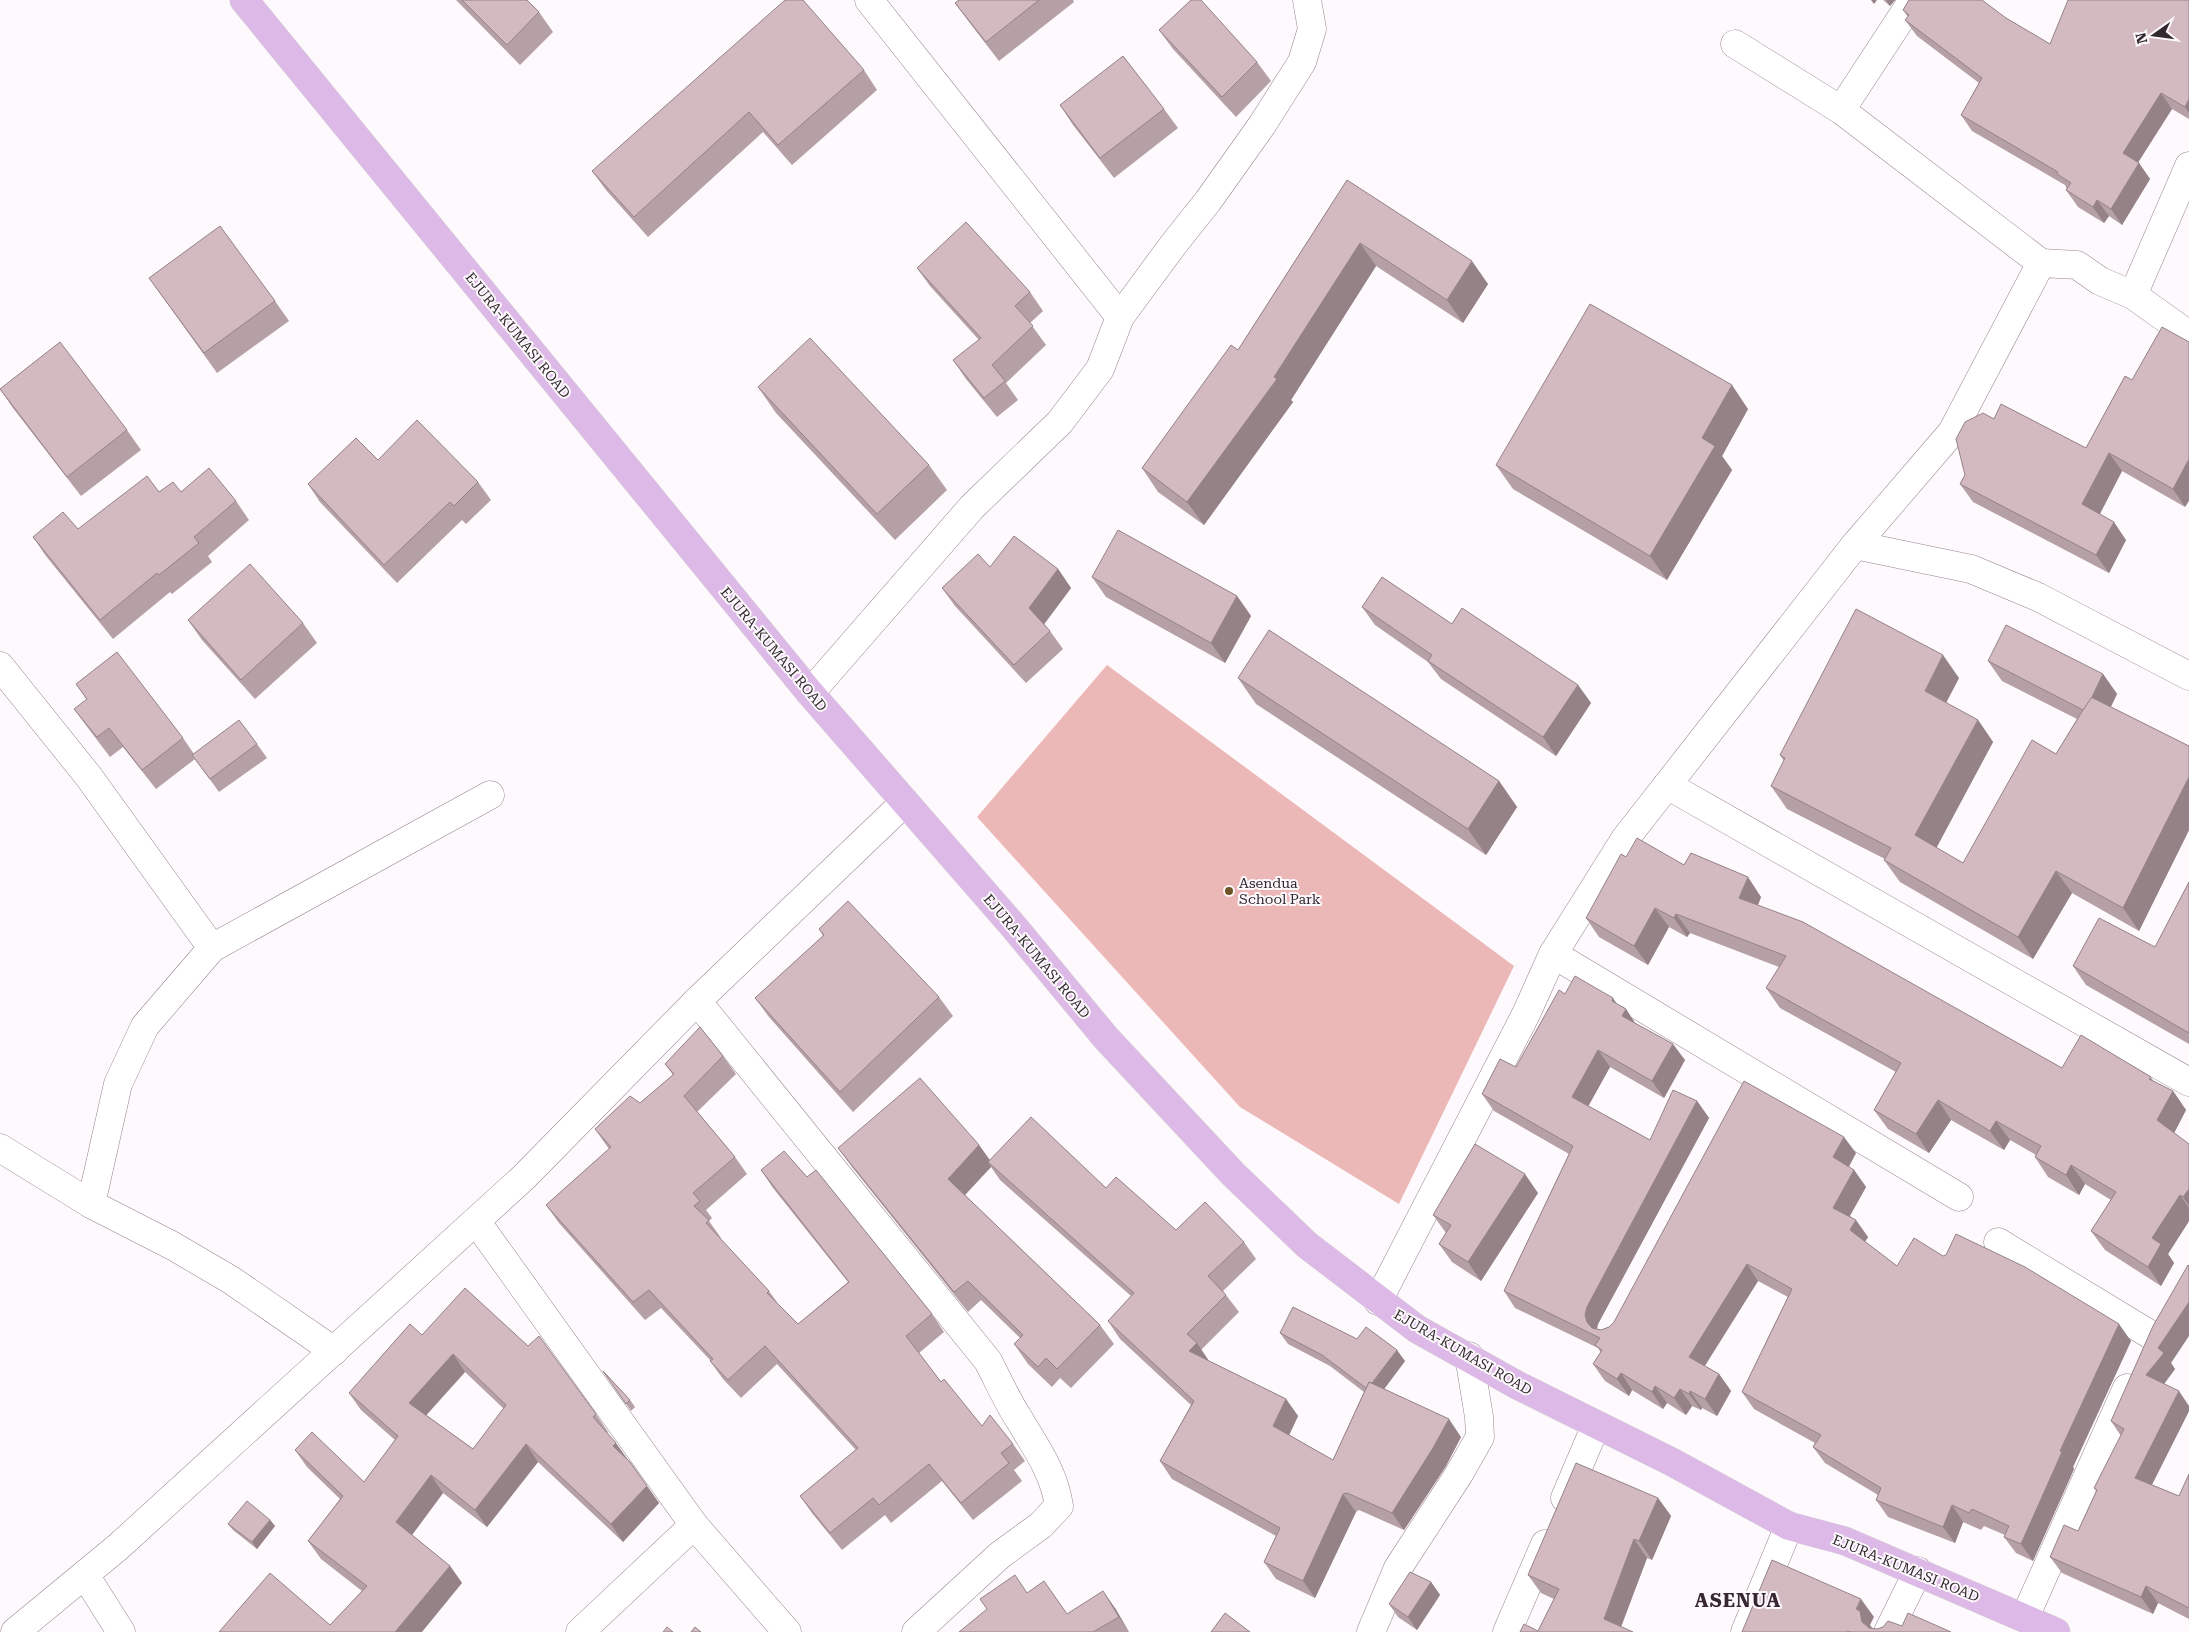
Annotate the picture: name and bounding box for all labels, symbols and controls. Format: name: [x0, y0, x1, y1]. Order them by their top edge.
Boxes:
north arrow: [2129, 10, 2179, 60]
text: N: [2132, 31, 2150, 45]
street label: EJURA-KUMASI ROAD: [462, 269, 574, 401]
street label: EJURA-KUMASI ROAD: [717, 584, 831, 714]
place label: Asendua School Park: [1239, 875, 1321, 907]
marker: Asendua School Park: [1223, 885, 1235, 897]
street label: EJURA-KUMASI ROAD: [980, 891, 1094, 1021]
street label: EJURA-KUMASI ROAD: [1391, 1306, 1535, 1398]
street label: EJURA-KUMASI ROAD: [1830, 1531, 1982, 1605]
district label: ASENUA: [1695, 1589, 1781, 1612]

